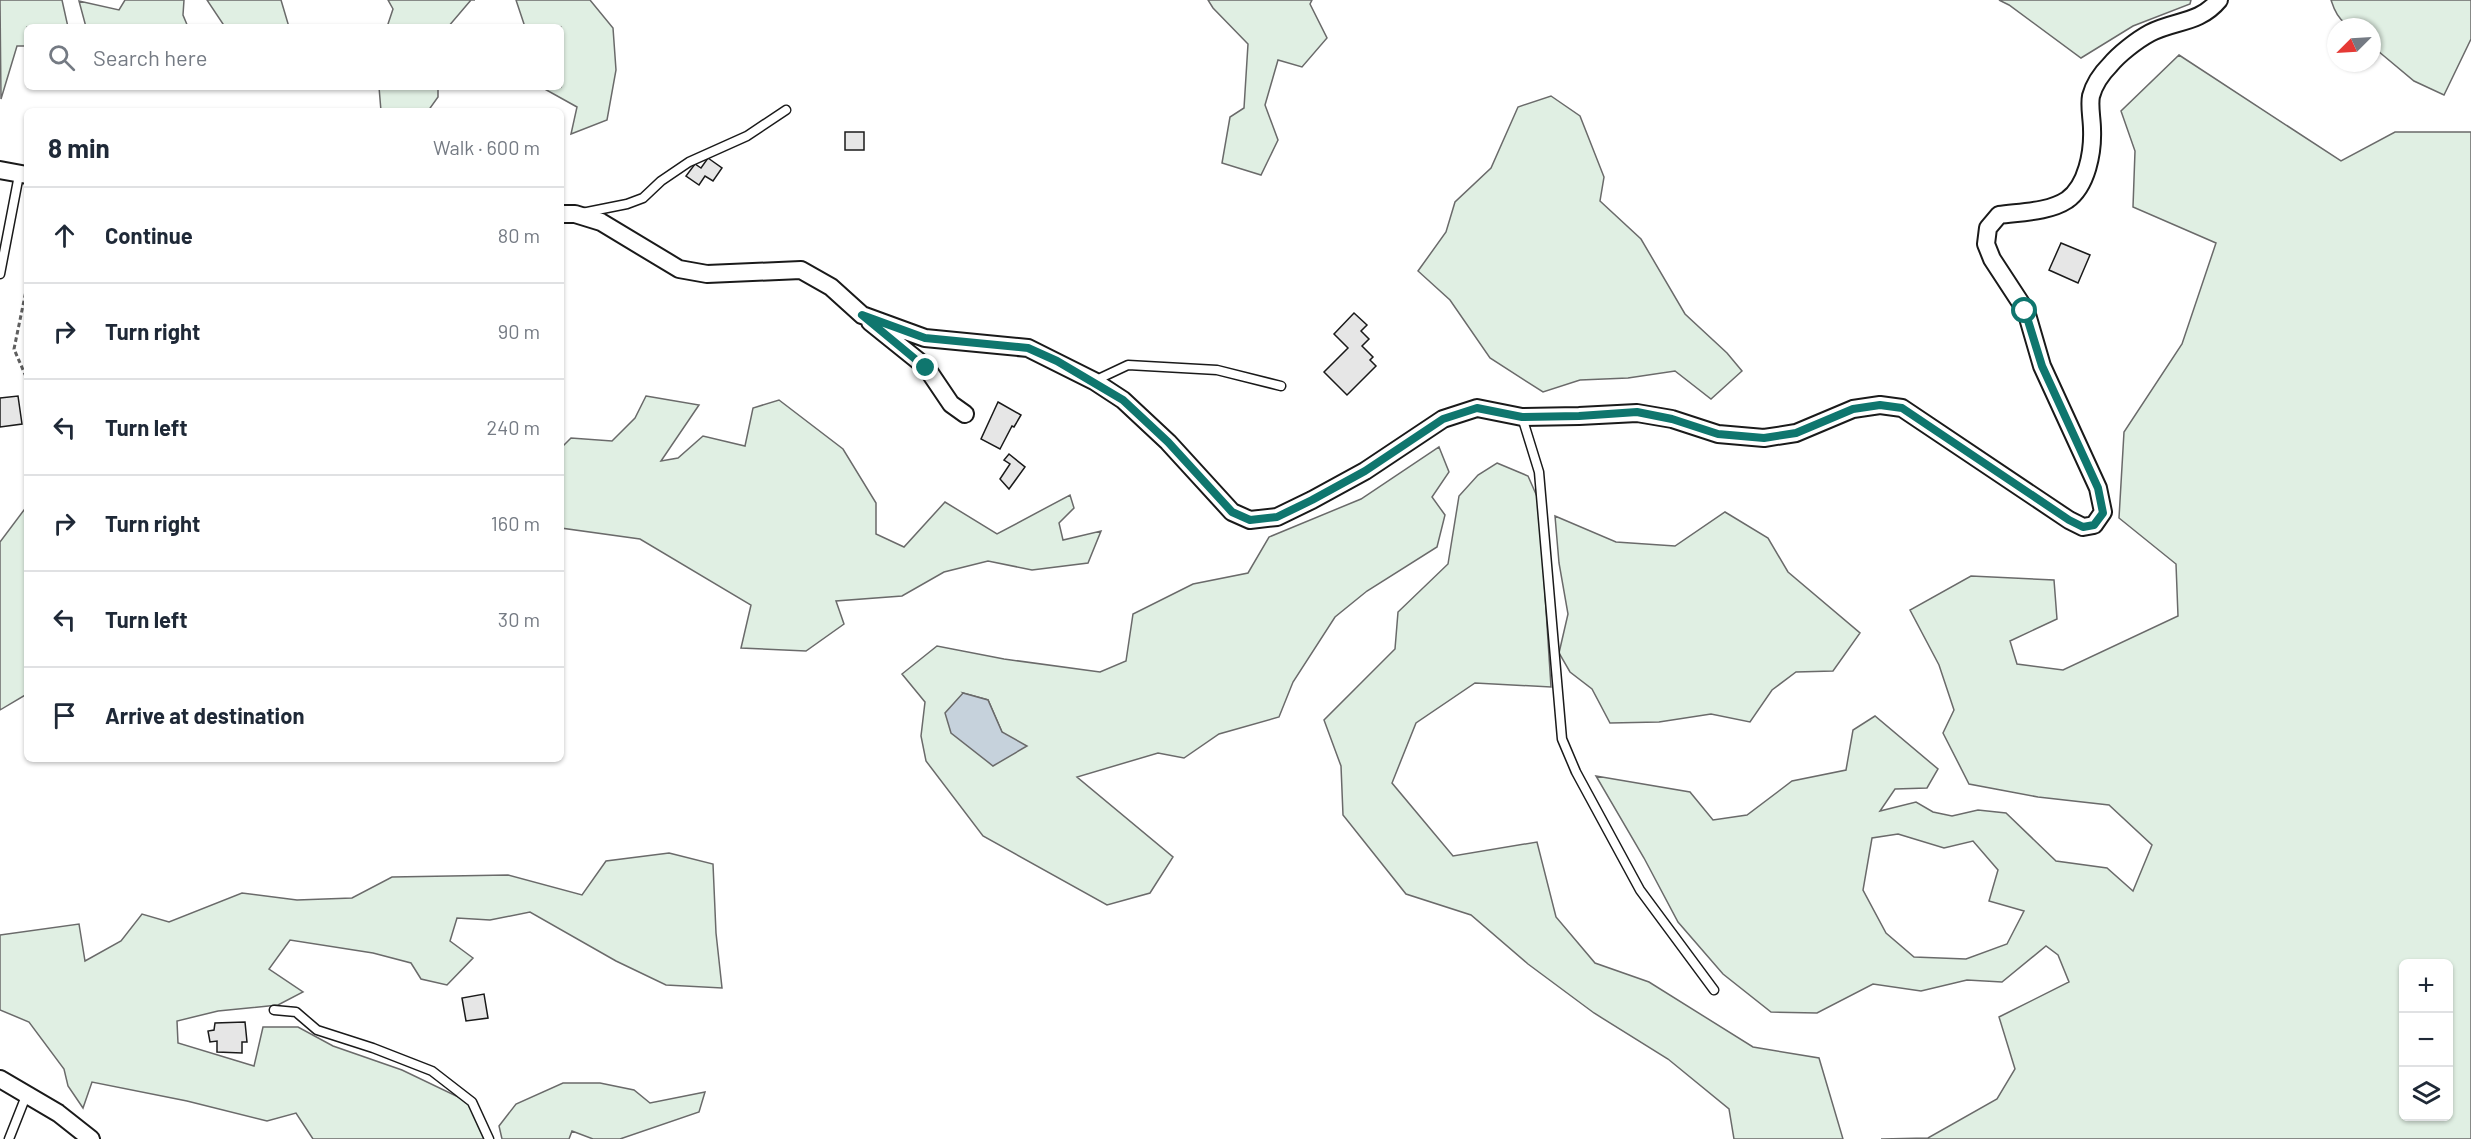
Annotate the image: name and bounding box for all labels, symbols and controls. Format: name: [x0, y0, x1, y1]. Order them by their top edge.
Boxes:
north arrow: [2327, 18, 2381, 72]
search box: [24, 24, 564, 90]
icon: search: [45, 41, 78, 74]
text: Search here: [93, 44, 207, 70]
text: 8 min: [48, 132, 110, 163]
text: Walk · 600 m: [433, 135, 540, 159]
icon: ahead: [48, 219, 81, 252]
text: Continue: [105, 222, 193, 248]
text: 80 m: [498, 223, 540, 247]
route start: [2011, 297, 2037, 323]
icon: right: [48, 315, 81, 348]
text: Turn right: [105, 318, 200, 344]
text: 90 m: [498, 319, 540, 343]
route end: [912, 354, 938, 380]
icon: left: [48, 411, 81, 444]
text: Turn left: [105, 414, 188, 440]
text: 240 m: [486, 415, 540, 439]
icon: right: [48, 507, 81, 540]
text: Turn right: [105, 510, 200, 536]
text: 160 m: [491, 511, 540, 535]
icon: left: [48, 603, 81, 636]
text: Turn left: [105, 606, 188, 632]
text: 30 m: [498, 607, 540, 631]
icon: arrive: [48, 699, 81, 732]
text: Arrive at destination: [105, 702, 304, 728]
map controls: [2399, 959, 2453, 1121]
button: +: [2399, 959, 2453, 1013]
button: −: [2399, 1013, 2453, 1067]
button: layers: [2399, 1067, 2453, 1121]

